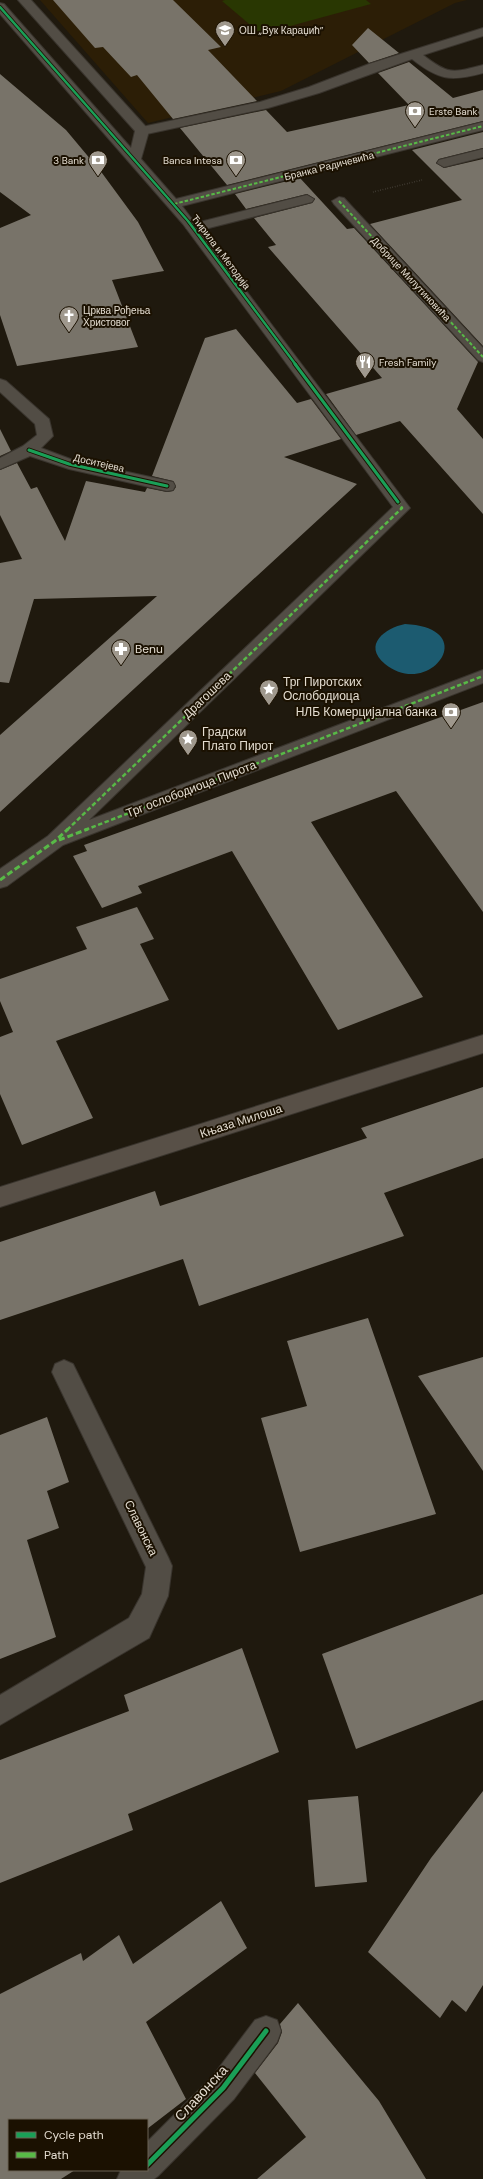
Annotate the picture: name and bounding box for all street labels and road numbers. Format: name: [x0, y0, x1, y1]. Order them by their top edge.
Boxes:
street label: Бранка Радичевића: [283, 148, 376, 183]
street label: Ћирила и Методија: [189, 212, 254, 292]
street label: Добрице Милутиновића: [368, 234, 454, 324]
street label: Доситејева: [72, 451, 126, 475]
street label: Драгошева: [179, 668, 235, 722]
street label: Трг ослободиоца Пирота: [124, 757, 259, 821]
street label: Књаза Милоша: [198, 1100, 284, 1142]
street label: Славонска: [121, 1497, 161, 1559]
street label: Славонска: [171, 2061, 232, 2125]

